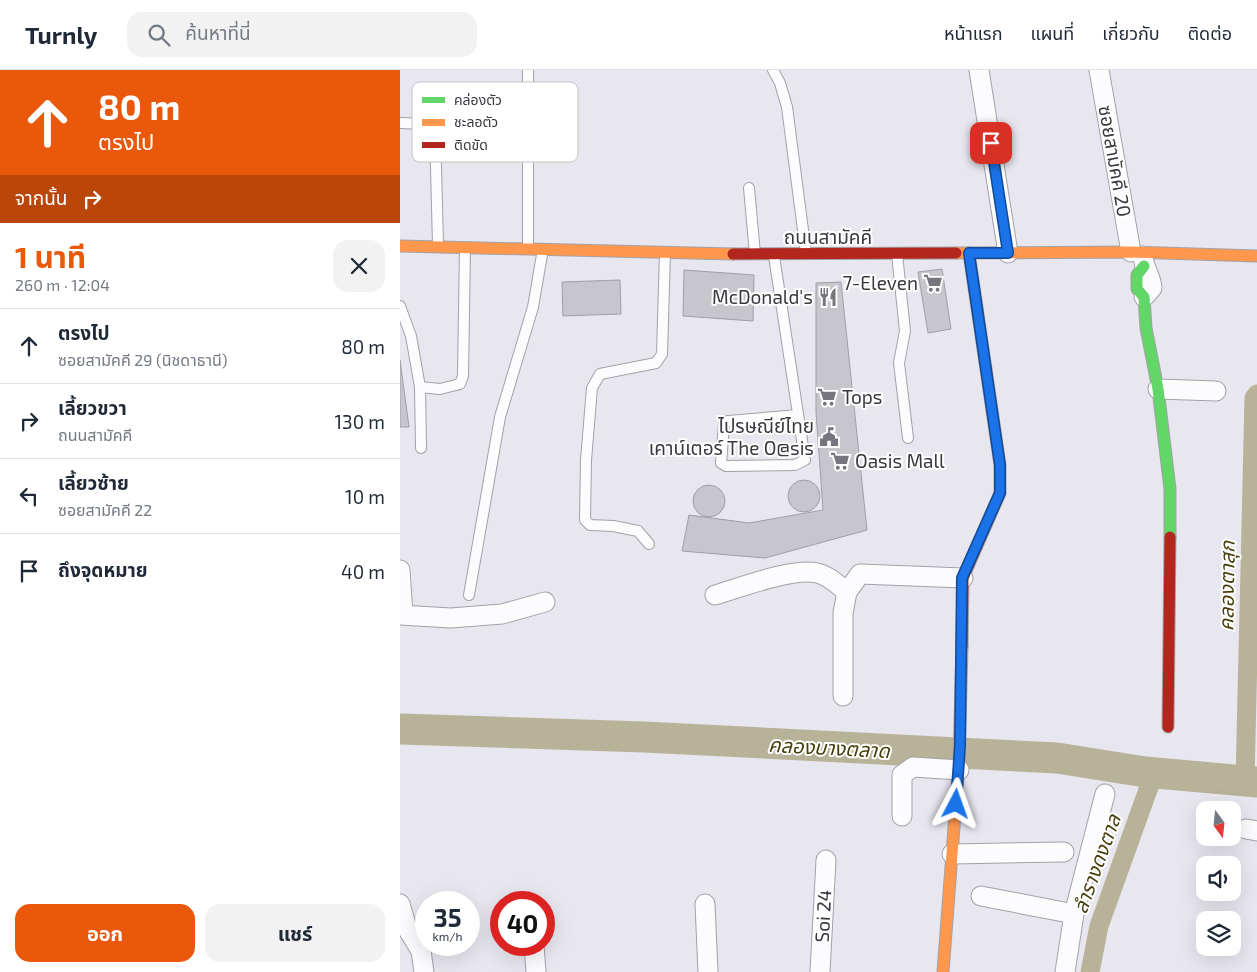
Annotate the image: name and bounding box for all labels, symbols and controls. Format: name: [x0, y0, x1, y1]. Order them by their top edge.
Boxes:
search box: [127, 12, 477, 57]
text: Turnly: [25, 20, 97, 49]
icon: search: [145, 21, 173, 49]
text: ค้นหาที่นี่: [185, 21, 251, 44]
text: หน้าแรก: [944, 22, 1002, 44]
text: แผนที่: [1030, 22, 1074, 44]
text: เกี่ยวกับ: [1102, 22, 1160, 44]
text: ติดต่อ: [1188, 22, 1232, 44]
legend: [412, 82, 578, 162]
text: 80 m: [98, 85, 180, 127]
icon: ahead: [15, 90, 80, 155]
text: คล่องตัว: [454, 91, 502, 108]
street label: ซอยสามัคคี 20: [1094, 103, 1137, 218]
text: ชะลอตัว: [454, 113, 498, 130]
pin: [970, 122, 1012, 164]
text: ตรงไป: [98, 128, 154, 154]
icon: arrive: [977, 129, 1005, 157]
text: ติดขัด: [454, 136, 488, 153]
icon: right: [78, 185, 106, 213]
text: จากนั้น: [15, 186, 68, 209]
street label: ถนนสามัคคี: [784, 225, 872, 248]
text: 1 นาที: [15, 238, 86, 274]
button: close: [333, 240, 385, 292]
place label: 7-Eleven: [843, 271, 918, 294]
supermarket icon: 7-Eleven: [922, 272, 944, 294]
text: 260 m · 12:04: [15, 275, 110, 294]
place label: McDonald's: [712, 285, 813, 308]
restaurant icon: McDonald's: [817, 286, 839, 308]
text: ตรงไป: [58, 321, 110, 344]
icon: ahead: [15, 332, 43, 360]
text: 80 m: [341, 335, 385, 358]
text: ซอยสามัคคี 29 (นิชดาธานี): [58, 350, 227, 369]
place label: Tops: [842, 385, 882, 408]
supermarket icon: Tops: [816, 386, 838, 408]
text: เลี้ยวขวา: [58, 396, 127, 419]
icon: right: [15, 407, 43, 435]
text: 130 m: [335, 410, 385, 433]
place label: ไปรษณีย์ไทย เคาน์เตอร์ The O@sis: [649, 414, 814, 459]
text: ถนนสามัคคี: [58, 425, 132, 444]
public building icon: ไปรษณีย์ไทย เคาน์เตอร์ The O@sis: [818, 426, 840, 448]
place label: Oasis Mall: [855, 449, 945, 472]
supermarket icon: Oasis Mall: [829, 450, 851, 472]
text: เลี้ยวซ้าย: [58, 471, 129, 494]
icon: left: [15, 482, 43, 510]
text: 10 m: [345, 485, 385, 508]
text: ซอยสามัคคี 22: [58, 500, 152, 519]
water label: คลองตาสุก: [1213, 540, 1241, 631]
icon: arrive: [15, 557, 43, 585]
text: ถึงจุดหมาย: [58, 558, 148, 581]
text: 40 m: [341, 560, 385, 583]
water label: คลองบางตลาด: [768, 732, 891, 762]
position arrow: [929, 777, 981, 829]
north arrow: [1196, 801, 1241, 846]
map controls: [1196, 801, 1241, 956]
water label: ลำรางดงตาล: [1067, 810, 1125, 916]
button: sound: [1196, 856, 1241, 901]
street label: Soi 24: [810, 889, 835, 943]
speed limit sign: 40: [490, 891, 555, 956]
text: 35: [434, 902, 461, 932]
button: ออก: [15, 904, 195, 962]
button: แชร์: [205, 904, 385, 962]
button: layers: [1196, 911, 1241, 956]
text: km/h: [433, 929, 462, 943]

